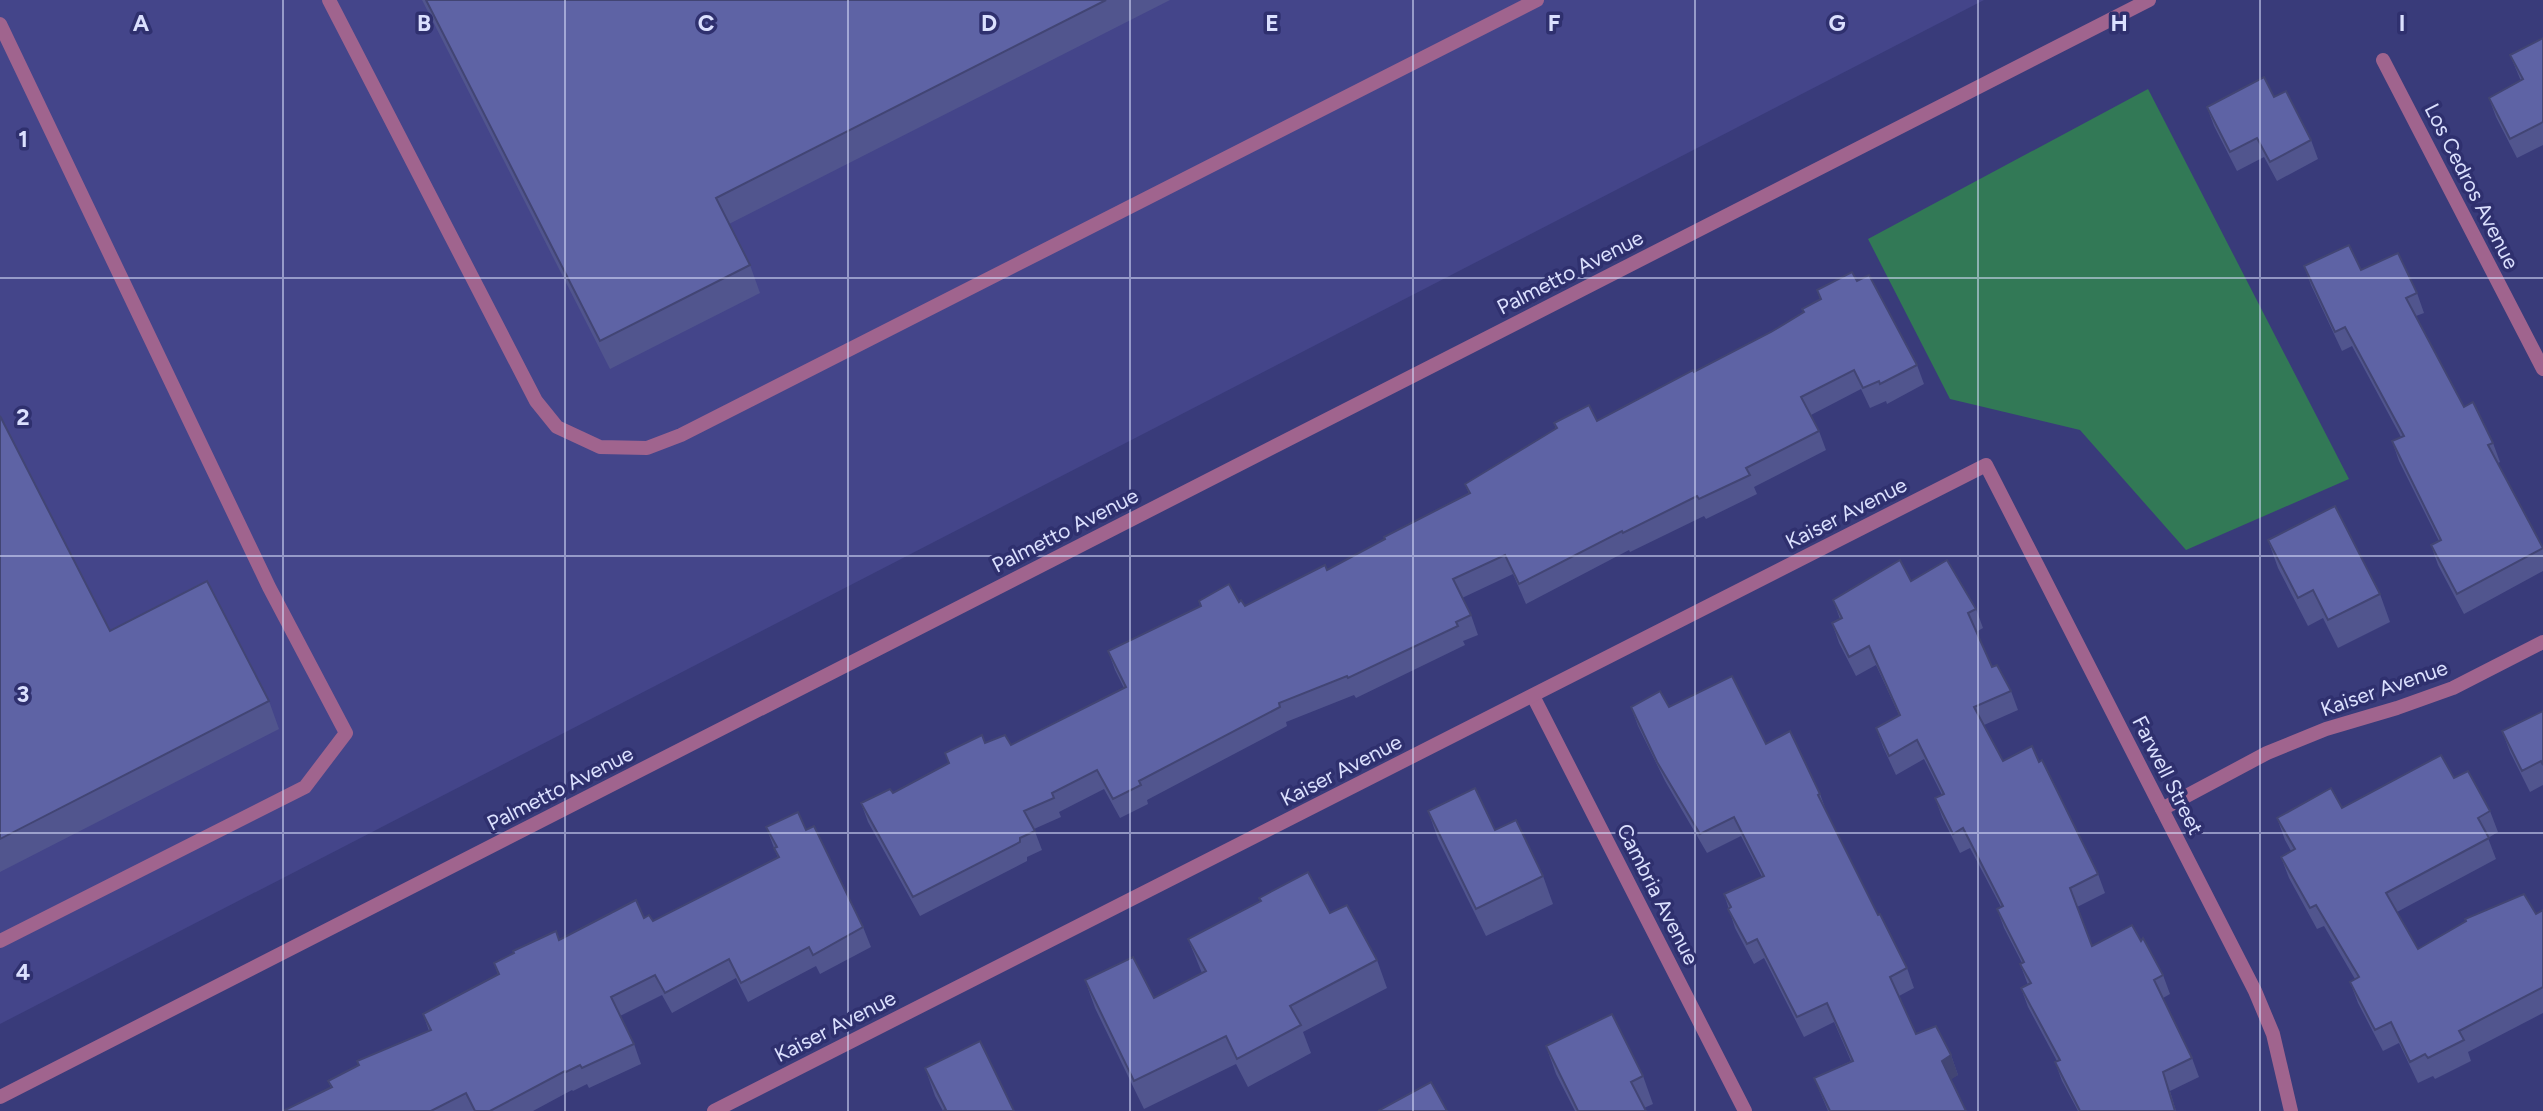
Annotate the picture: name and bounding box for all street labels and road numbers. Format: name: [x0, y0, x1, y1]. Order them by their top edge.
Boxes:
street label: Los Cedros Avenue: [2419, 99, 2525, 273]
street label: Palmetto Avenue: [1493, 224, 1647, 320]
street label: Kaiser Avenue: [1781, 472, 1911, 554]
street label: Palmetto Avenue: [988, 482, 1142, 578]
street label: Kaiser Avenue: [2317, 655, 2451, 721]
street label: Farwell Street: [2127, 711, 2209, 839]
street label: Kaiser Avenue: [1276, 729, 1406, 811]
street label: Palmetto Avenue: [483, 740, 637, 836]
street label: Cambria Avenue: [1612, 819, 1704, 969]
street label: Kaiser Avenue: [770, 985, 900, 1067]

